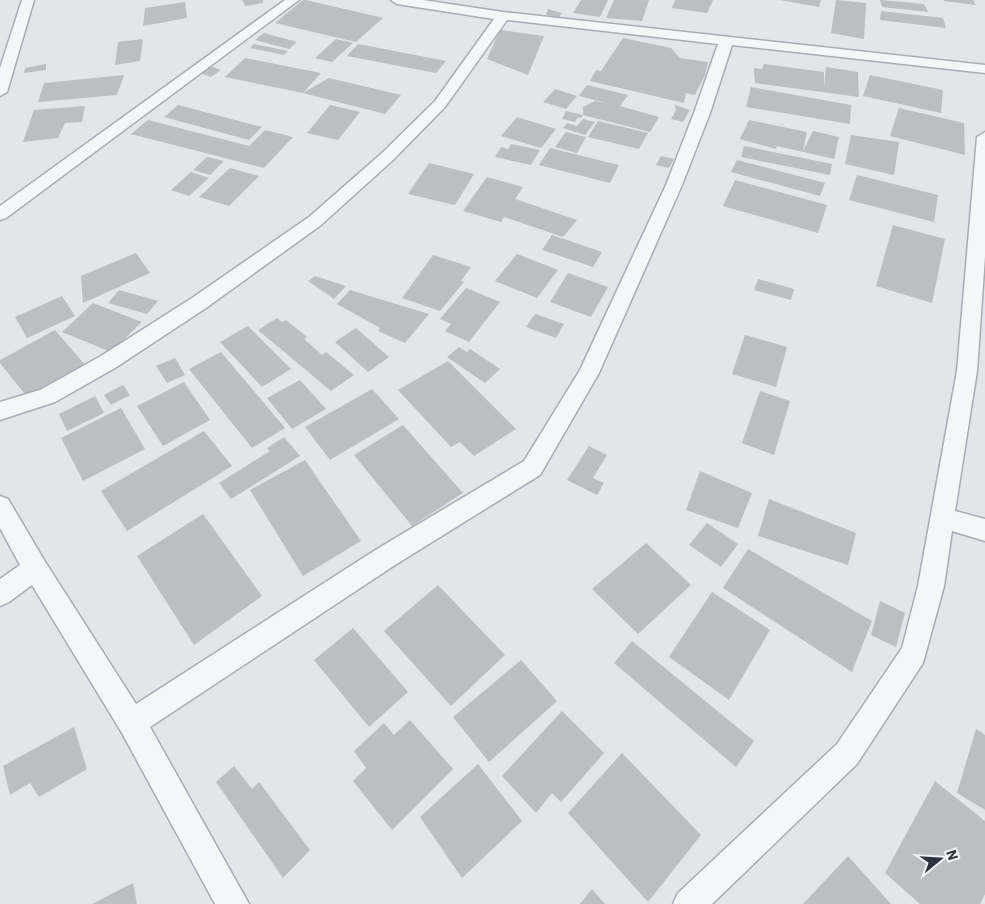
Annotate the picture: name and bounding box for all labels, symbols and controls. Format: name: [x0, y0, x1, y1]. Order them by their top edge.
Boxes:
north arrow: [915, 834, 965, 884]
text: N: [942, 847, 962, 863]

